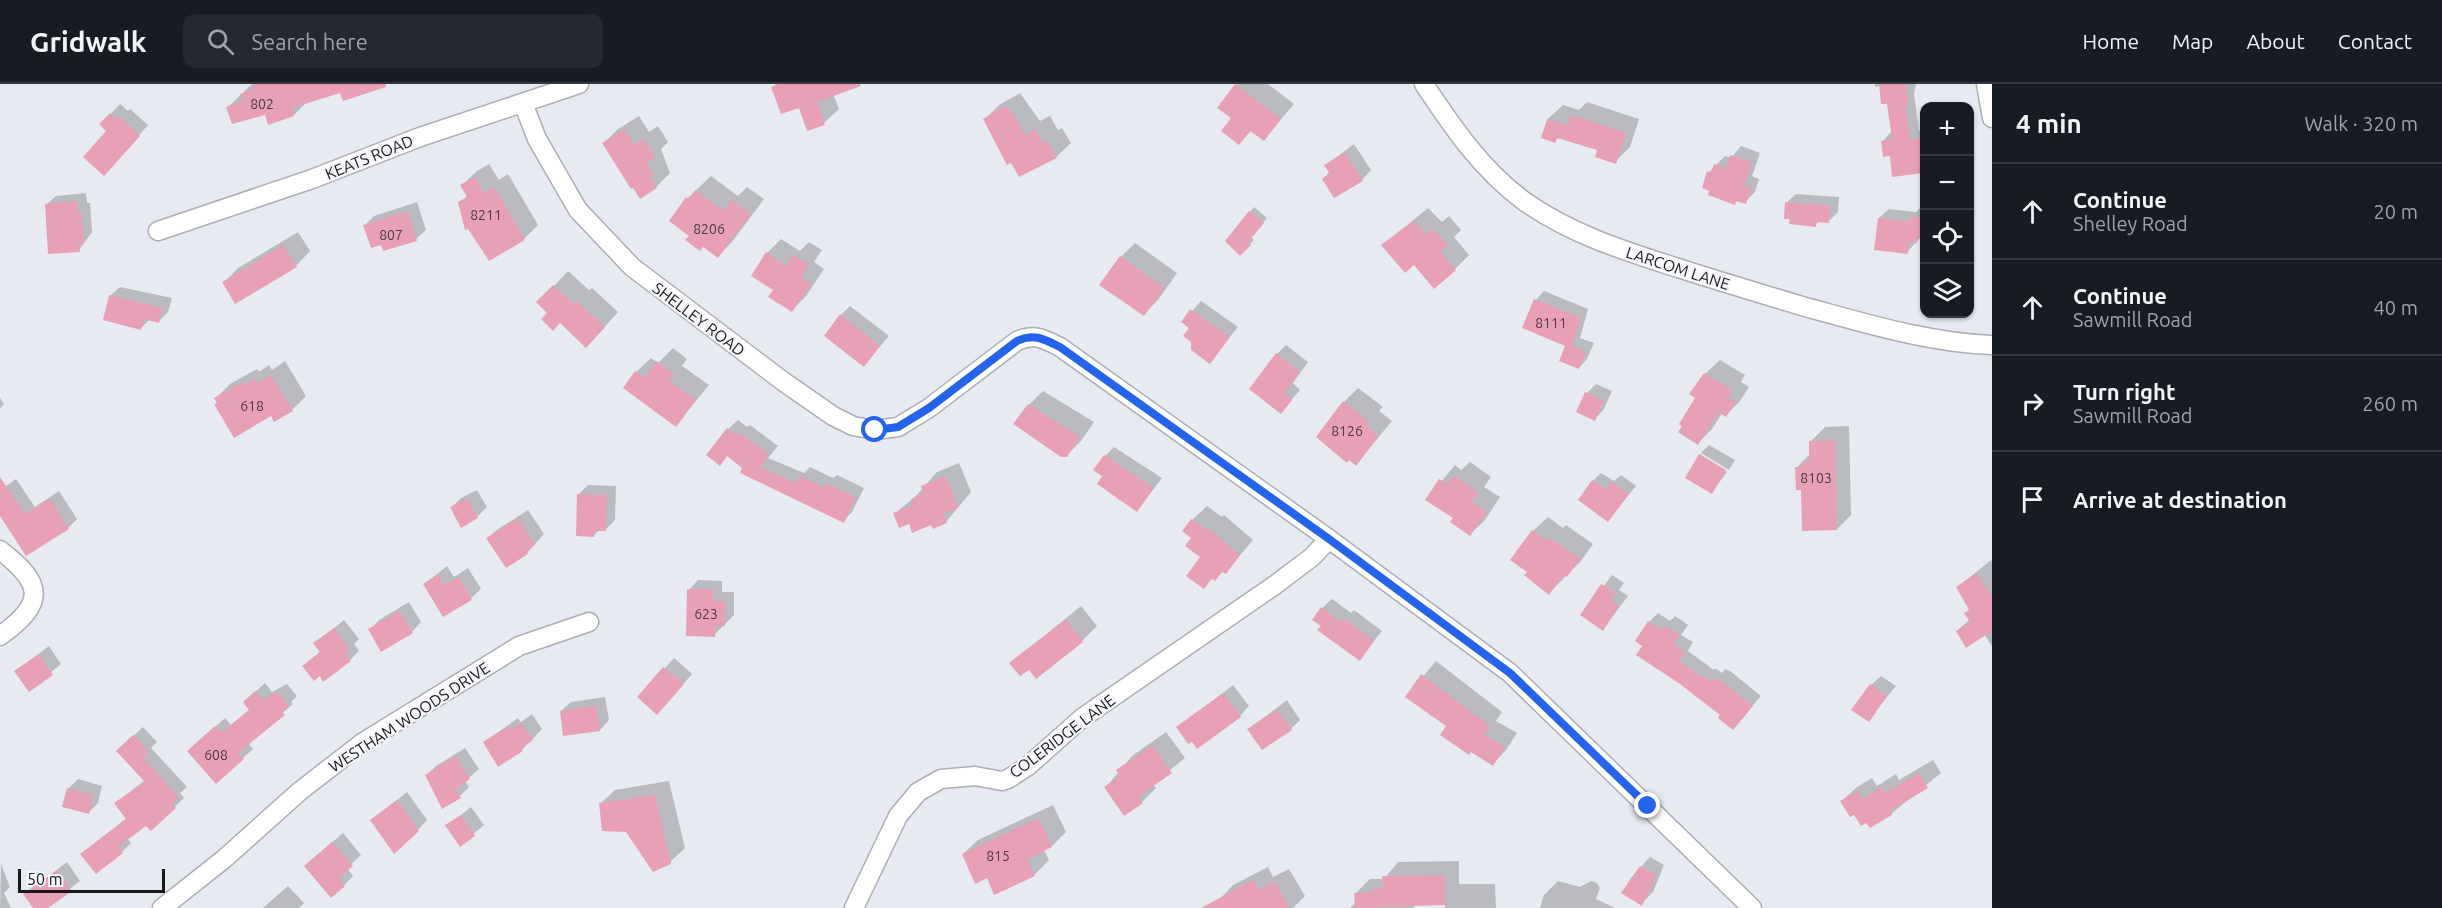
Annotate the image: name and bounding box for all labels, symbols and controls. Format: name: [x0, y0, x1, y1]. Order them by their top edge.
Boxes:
search box: [183, 14, 603, 68]
icon: search: [204, 25, 237, 58]
text: Gridwalk: [30, 26, 147, 57]
text: Search here: [252, 29, 368, 54]
text: Home: [2082, 29, 2139, 53]
text: Map: [2172, 29, 2213, 53]
text: About: [2246, 29, 2305, 53]
text: Contact: [2338, 29, 2412, 53]
house number: 802: [250, 96, 274, 112]
map controls: [1920, 102, 1974, 318]
button: +: [1920, 102, 1974, 156]
text: 4 min: [2016, 109, 2082, 138]
text: Walk · 320 m: [2305, 112, 2418, 135]
street label: KEATS ROAD: [322, 131, 416, 183]
button: −: [1920, 156, 1974, 210]
text: Continue: [2073, 187, 2167, 212]
icon: ahead: [2016, 195, 2049, 228]
text: 20 m: [2374, 200, 2418, 223]
house number: 8211: [470, 207, 502, 223]
button: locate: [1920, 210, 1974, 264]
text: Shelley Road: [2073, 212, 2188, 235]
house number: 8206: [693, 221, 725, 237]
house number: 807: [379, 227, 403, 243]
street label: LARCOM LANE: [1624, 243, 1732, 293]
button: layers: [1920, 264, 1974, 318]
street label: SHELLEY ROAD: [649, 279, 749, 359]
text: Continue: [2073, 283, 2167, 308]
icon: ahead: [2016, 291, 2049, 324]
text: 40 m: [2374, 296, 2418, 319]
text: Sawmill Road: [2073, 308, 2193, 331]
house number: 8111: [1535, 315, 1567, 331]
text: Turn right: [2073, 379, 2175, 404]
icon: right: [2016, 387, 2049, 420]
text: 260 m: [2362, 392, 2418, 415]
house number: 618: [240, 398, 264, 414]
text: Sawmill Road: [2073, 404, 2193, 427]
route start: [861, 416, 887, 442]
house number: 8126: [1331, 423, 1363, 439]
house number: 8103: [1800, 470, 1832, 486]
icon: arrive: [2016, 483, 2049, 516]
text: Arrive at destination: [2073, 487, 2287, 512]
house number: 623: [694, 606, 718, 622]
street label: WESTHAM WOODS DRIVE: [325, 658, 493, 776]
street label: COLERIDGE LANE: [1006, 691, 1118, 781]
house number: 608: [204, 747, 228, 763]
route end: [1634, 792, 1660, 818]
house number: 815: [986, 848, 1010, 864]
scale bar: [18, 866, 165, 894]
text: 50 m: [27, 870, 63, 888]

